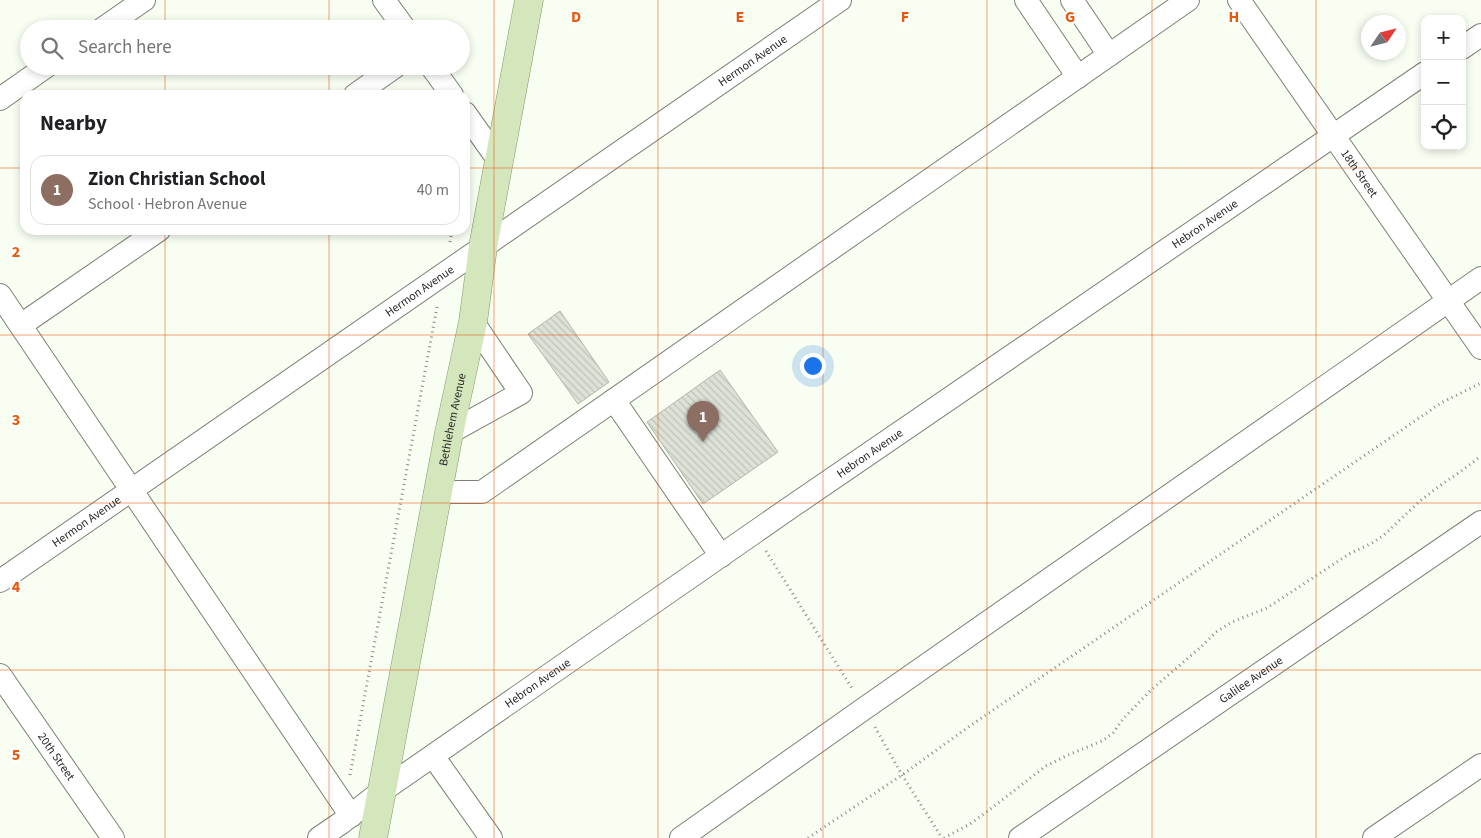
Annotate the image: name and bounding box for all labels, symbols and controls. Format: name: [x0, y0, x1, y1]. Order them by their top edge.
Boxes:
text: D: [571, 6, 581, 28]
text: E: [736, 6, 744, 28]
text: F: [901, 6, 909, 28]
text: G: [1065, 6, 1075, 28]
text: H: [1229, 6, 1239, 28]
north arrow: [1361, 15, 1406, 60]
map controls: [1421, 15, 1466, 150]
button: +: [1421, 15, 1466, 60]
search box: [20, 20, 470, 75]
street label: Hermon Avenue: [715, 31, 791, 91]
icon: search: [38, 34, 66, 62]
text: Search here: [78, 34, 172, 61]
button: −: [1421, 60, 1466, 105]
button: locate: [1421, 105, 1466, 150]
text: Nearby: [40, 108, 107, 138]
street label: 18th Street: [1336, 146, 1382, 201]
text: Zion Christian School: [88, 166, 266, 193]
text: 1: [53, 179, 61, 201]
text: 40 m: [417, 179, 449, 201]
text: School · Hebron Avenue: [88, 193, 247, 215]
street label: Hebron Avenue: [1168, 195, 1242, 253]
text: 2: [12, 241, 20, 263]
street label: Hermon Avenue: [382, 261, 458, 321]
your location: [800, 353, 826, 379]
street label: Bethlehem Avenue: [435, 372, 471, 467]
pin: 1: [687, 401, 719, 442]
text: 3: [12, 409, 20, 431]
street label: Hebron Avenue: [833, 425, 907, 482]
street label: Hermon Avenue: [49, 492, 125, 552]
text: 4: [12, 576, 21, 598]
street label: Galilee Avenue: [1216, 652, 1287, 708]
street label: Hebron Avenue: [501, 654, 574, 712]
street label: 20th Street: [33, 729, 79, 784]
text: 5: [12, 744, 20, 766]

